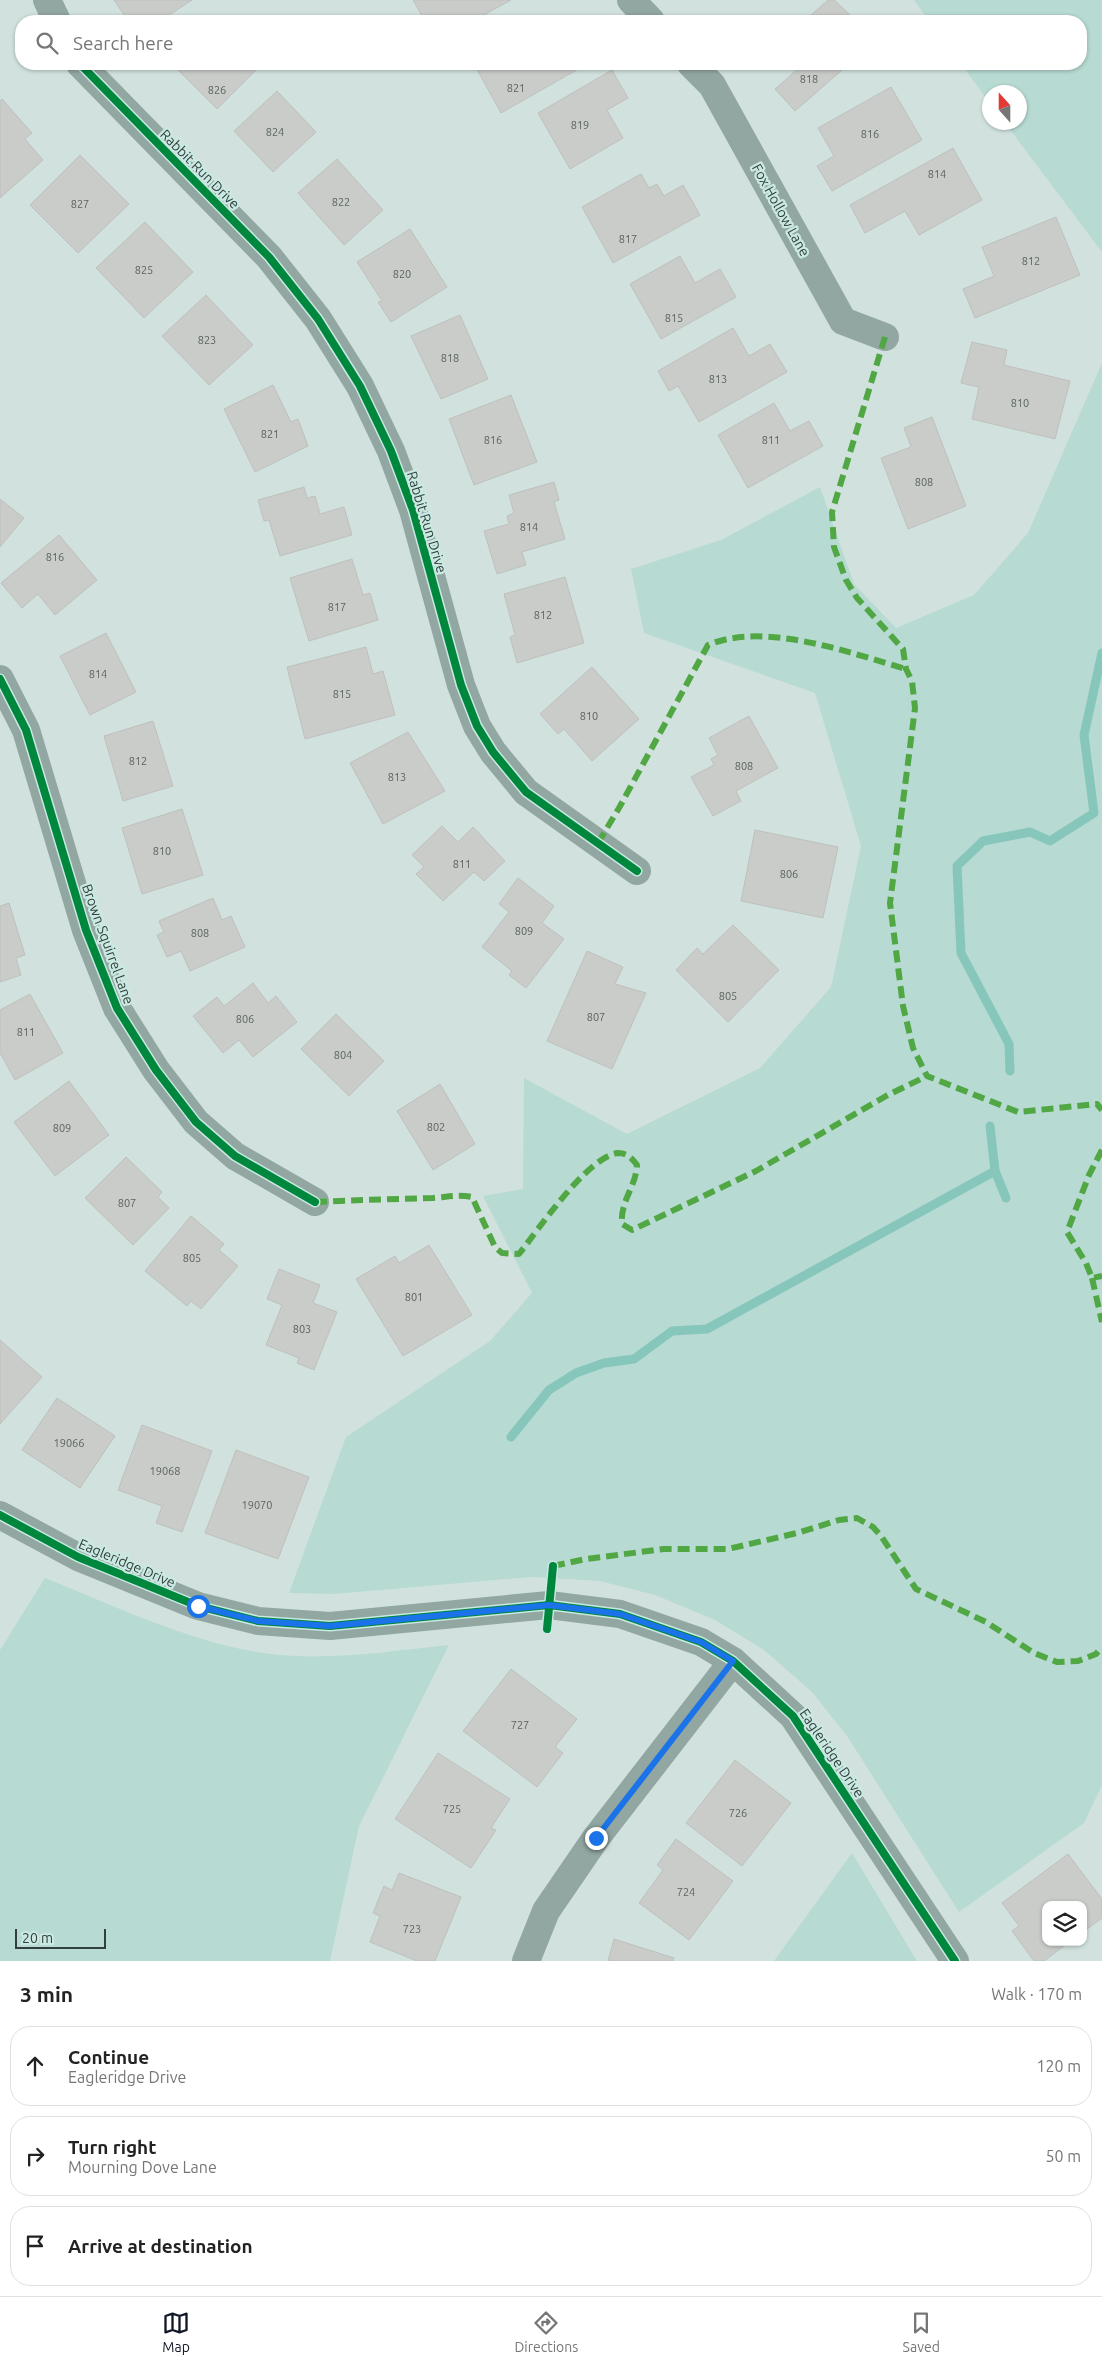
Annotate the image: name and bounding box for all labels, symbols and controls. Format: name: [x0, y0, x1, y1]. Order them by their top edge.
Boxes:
search box: [15, 15, 1087, 70]
icon: search: [33, 29, 61, 57]
text: Search here: [73, 32, 173, 54]
house number: 818: [800, 73, 818, 85]
house number: 821: [507, 82, 525, 94]
house number: 826: [208, 84, 226, 96]
north arrow: [982, 85, 1027, 130]
house number: 819: [571, 119, 589, 131]
street label: Rabbit Run Drive: [157, 126, 243, 212]
house number: 824: [266, 126, 284, 138]
house number: 816: [861, 128, 879, 140]
street label: Fox Hollow Lane: [749, 161, 813, 259]
house number: 814: [928, 168, 946, 180]
house number: 822: [332, 196, 350, 208]
house number: 827: [71, 198, 89, 210]
house number: 817: [619, 233, 637, 245]
house number: 812: [1022, 255, 1040, 267]
house number: 825: [135, 264, 153, 276]
house number: 820: [393, 268, 411, 280]
house number: 815: [665, 312, 683, 324]
house number: 823: [198, 334, 216, 346]
house number: 818: [441, 352, 459, 364]
house number: 813: [709, 373, 727, 385]
house number: 810: [1011, 397, 1029, 409]
house number: 821: [261, 428, 279, 440]
house number: 816: [484, 434, 502, 446]
house number: 811: [762, 434, 780, 446]
street label: Rabbit Run Drive: [404, 469, 450, 575]
house number: 808: [915, 476, 933, 488]
house number: 814: [520, 521, 538, 533]
house number: 816: [46, 551, 64, 563]
house number: 817: [328, 601, 346, 613]
house number: 812: [534, 609, 552, 621]
house number: 814: [89, 668, 107, 680]
house number: 815: [333, 688, 351, 700]
house number: 810: [580, 710, 598, 722]
house number: 812: [129, 755, 147, 767]
house number: 808: [735, 760, 753, 772]
house number: 813: [388, 771, 406, 783]
house number: 810: [153, 845, 171, 857]
house number: 811: [453, 858, 471, 870]
house number: 806: [780, 868, 798, 880]
street label: Brown Squirrel Lane: [79, 882, 137, 1006]
house number: 809: [515, 925, 533, 937]
house number: 808: [191, 927, 209, 939]
house number: 805: [719, 990, 737, 1002]
house number: 807: [587, 1011, 605, 1023]
house number: 806: [236, 1013, 254, 1025]
house number: 811: [17, 1026, 35, 1038]
house number: 804: [334, 1049, 352, 1061]
house number: 802: [427, 1121, 445, 1133]
house number: 809: [53, 1122, 71, 1134]
house number: 807: [118, 1197, 136, 1209]
house number: 805: [183, 1252, 201, 1264]
house number: 801: [405, 1291, 423, 1303]
house number: 803: [293, 1323, 311, 1335]
house number: 19066: [53, 1437, 85, 1449]
house number: 19068: [149, 1465, 181, 1477]
house number: 19070: [241, 1499, 273, 1511]
street label: Eagleridge Drive: [76, 1535, 178, 1591]
route start: [187, 1595, 210, 1618]
street label: Eagleridge Drive: [796, 1706, 868, 1800]
house number: 727: [511, 1719, 529, 1731]
house number: 725: [443, 1803, 461, 1815]
house number: 726: [729, 1807, 747, 1819]
route end: [585, 1827, 608, 1850]
house number: 724: [677, 1886, 695, 1898]
map controls: [1042, 1901, 1087, 1946]
button: layers: [1042, 1901, 1087, 1946]
house number: 723: [403, 1923, 421, 1935]
scale bar: [15, 1926, 106, 1949]
text: 20 m: [22, 1930, 53, 1946]
text: 3 min: [20, 1982, 73, 2006]
text: Walk · 170 m: [991, 1985, 1082, 2003]
text: Continue: [68, 2046, 149, 2068]
icon: ahead: [21, 2052, 49, 2080]
text: 120 m: [1036, 2057, 1081, 2075]
text: Eagleridge Drive: [68, 2068, 186, 2086]
text: Turn right: [68, 2136, 156, 2158]
icon: right: [21, 2142, 49, 2170]
text: 50 m: [1045, 2147, 1081, 2165]
text: Mourning Dove Lane: [68, 2158, 217, 2176]
icon: arrive: [21, 2232, 49, 2260]
text: Arrive at destination: [68, 2235, 253, 2257]
tab: Map: [162, 2309, 190, 2355]
tab: Directions: [514, 2309, 578, 2355]
tab: Saved: [903, 2309, 940, 2355]

